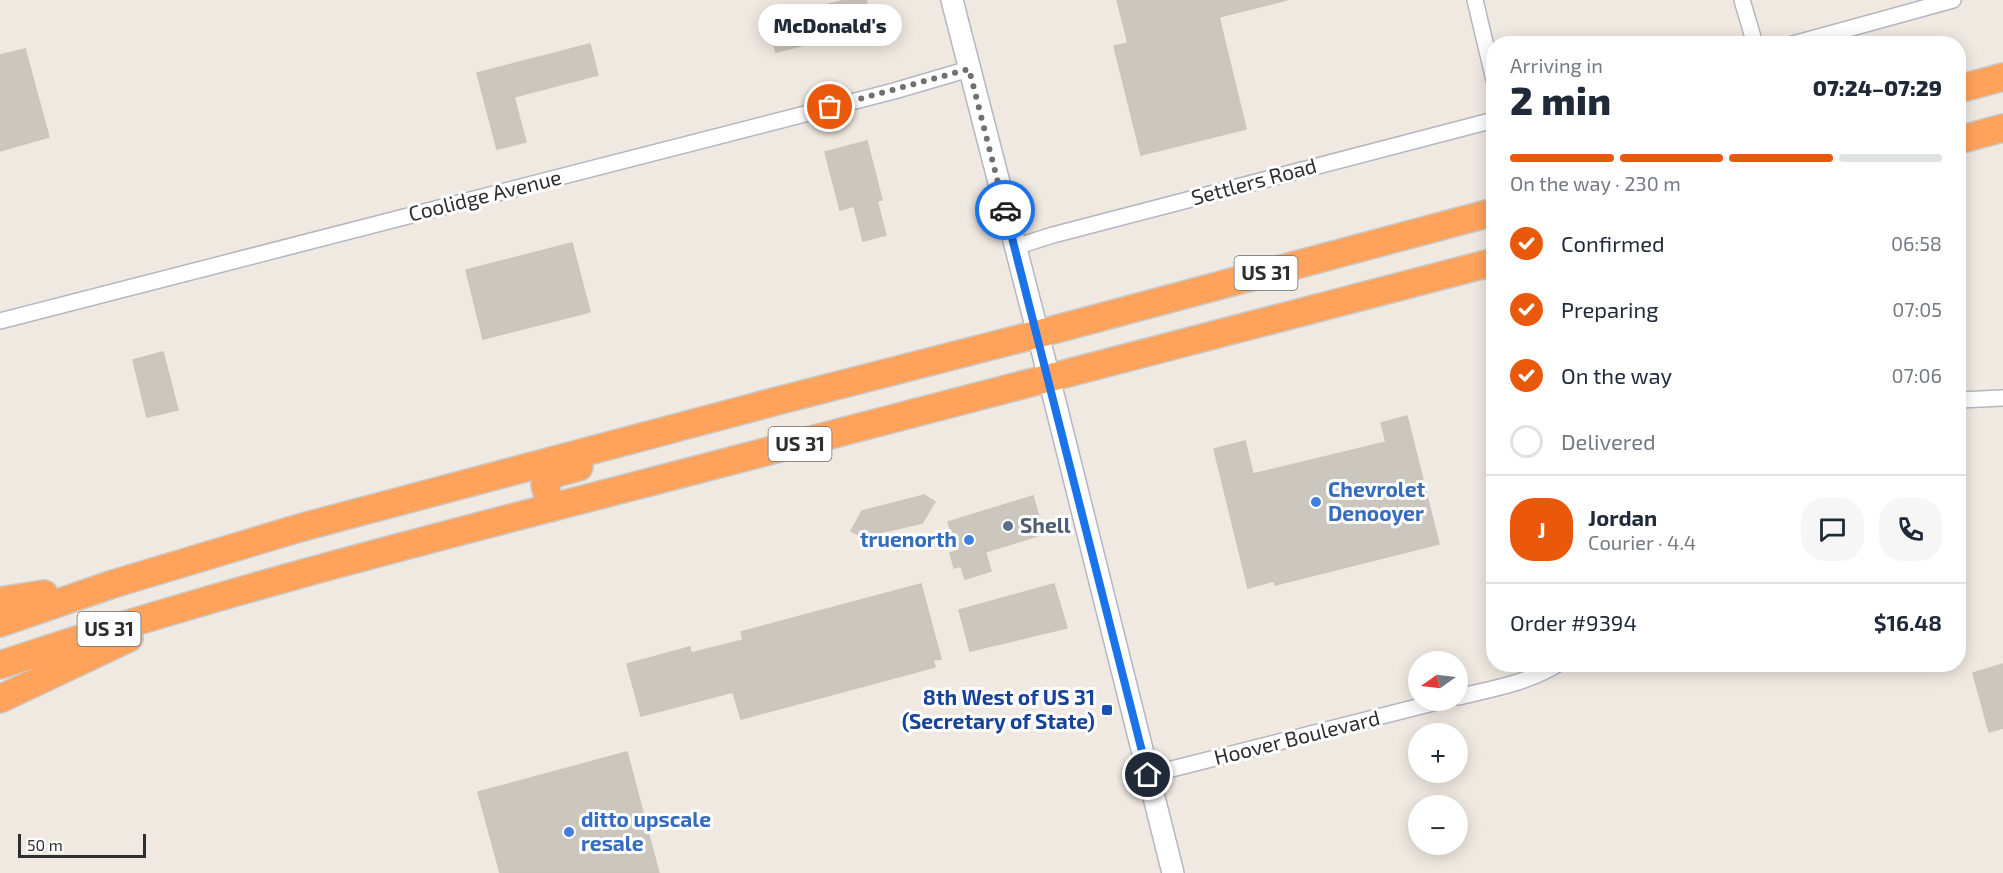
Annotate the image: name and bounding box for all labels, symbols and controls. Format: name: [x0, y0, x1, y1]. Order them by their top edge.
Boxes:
callout: McDonald's: [758, 5, 902, 47]
text: McDonald's: [774, 13, 887, 37]
text: Arriving in: [1510, 53, 1603, 77]
text: 07:24–07:29: [1813, 74, 1942, 100]
text: 2 min: [1510, 76, 1611, 123]
pin: [804, 81, 855, 132]
icon: bag: [813, 90, 846, 123]
street label: Settlers Road: [1188, 152, 1319, 209]
street label: Coolidge Avenue: [406, 163, 564, 226]
text: On the way · 230 m: [1510, 171, 1681, 195]
courier: [975, 180, 1035, 240]
icon: car: [989, 194, 1022, 227]
icon: check: [1510, 227, 1543, 260]
text: Confirmed: [1561, 230, 1665, 256]
text: 06:58: [1891, 231, 1942, 255]
road number: US 31: [1234, 256, 1298, 290]
icon: check: [1510, 293, 1543, 326]
text: Preparing: [1561, 296, 1659, 322]
text: 07:05: [1892, 297, 1942, 321]
icon: check: [1510, 359, 1543, 392]
text: On the way: [1561, 362, 1672, 388]
text: 07:06: [1891, 363, 1942, 387]
road number: US 31: [768, 427, 832, 461]
text: Delivered: [1561, 428, 1656, 454]
place label: Chevrolet Denooyer: [1328, 476, 1426, 526]
marker: Chevrolet Denooyer: [1309, 495, 1323, 509]
button: chat: [1801, 498, 1864, 561]
button: phone: [1879, 498, 1942, 561]
text: Jordan: [1588, 504, 1657, 530]
place label: Shell: [1020, 512, 1071, 537]
text: J: [1537, 516, 1546, 542]
marker: Shell: [1001, 519, 1015, 533]
place label: truenorth: [860, 526, 957, 551]
text: Courier · 4.4: [1588, 530, 1696, 554]
marker: truenorth: [962, 533, 976, 547]
text: Order #9394: [1510, 609, 1637, 635]
text: $16.48: [1874, 609, 1942, 635]
road number: US 31: [78, 612, 140, 646]
north arrow: [1408, 651, 1468, 711]
map controls: [1408, 651, 1468, 855]
place label: 8th West of US 31 (Secretary of State): [902, 684, 1095, 734]
marker: 8th West of US 31 (Secretary of State): [1100, 703, 1114, 717]
street label: Hoover Boulevard: [1211, 704, 1382, 769]
button: +: [1408, 723, 1468, 783]
pin: [1122, 749, 1173, 800]
icon: home: [1131, 758, 1164, 791]
button: −: [1408, 795, 1468, 855]
place label: ditto upscale resale: [581, 806, 711, 855]
marker: ditto upscale resale: [562, 825, 576, 839]
scale bar: [18, 831, 146, 858]
text: 50 m: [27, 835, 63, 854]

